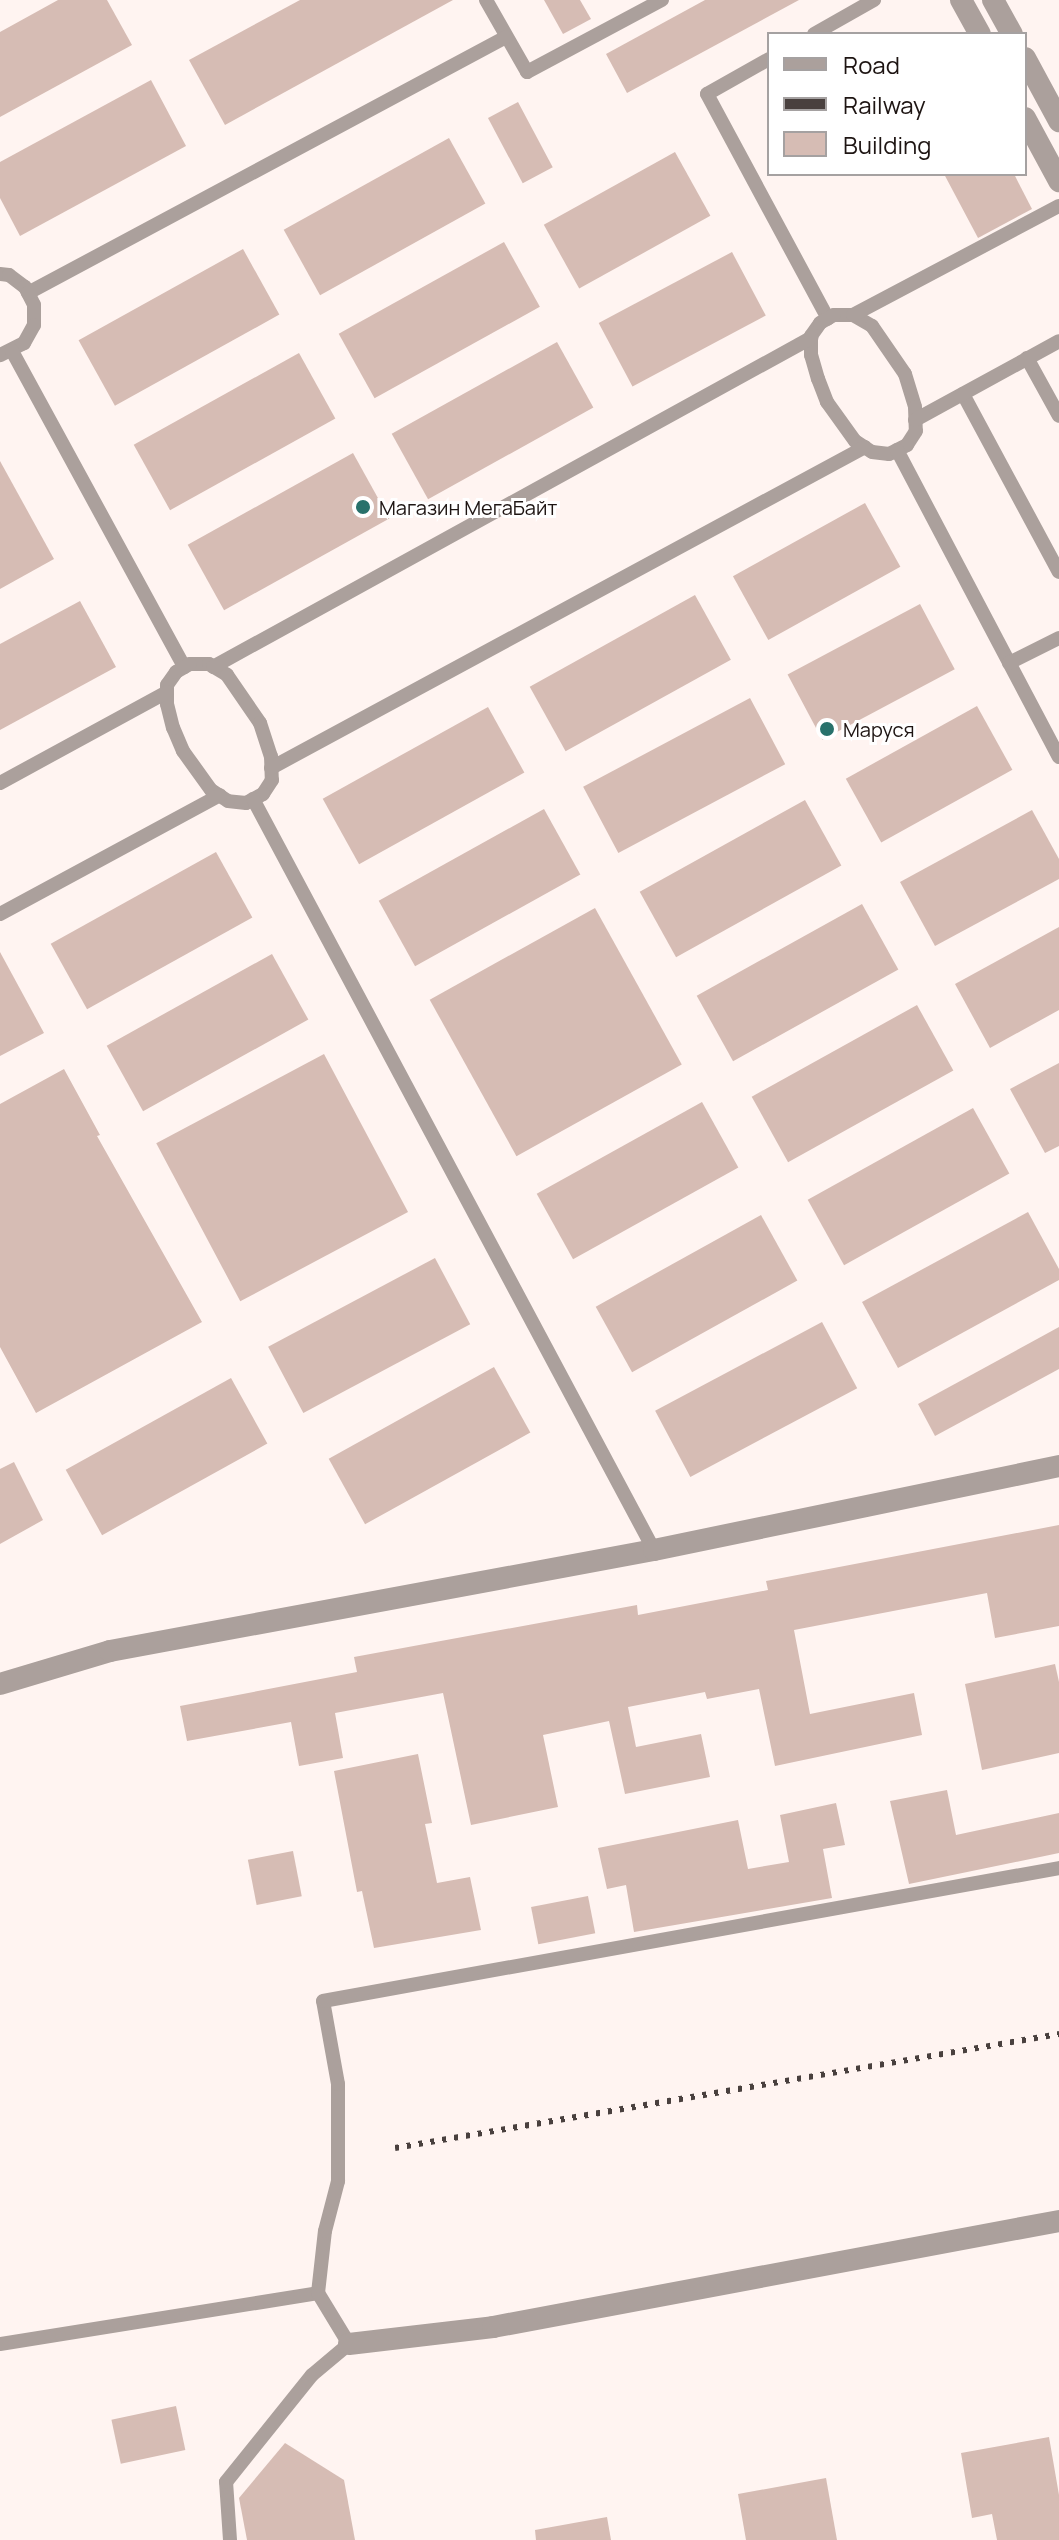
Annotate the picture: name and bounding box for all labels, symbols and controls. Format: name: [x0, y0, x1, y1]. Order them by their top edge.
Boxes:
legend: [767, 32, 1027, 176]
text: Road: [843, 48, 900, 81]
text: Railway: [843, 88, 926, 121]
text: Building: [843, 128, 931, 161]
place label: Магазин МегаБайт: [379, 495, 557, 519]
marker: Магазин МегаБайт: [354, 498, 372, 516]
place label: Маруся: [843, 717, 915, 741]
marker: Маруся: [818, 720, 836, 738]

